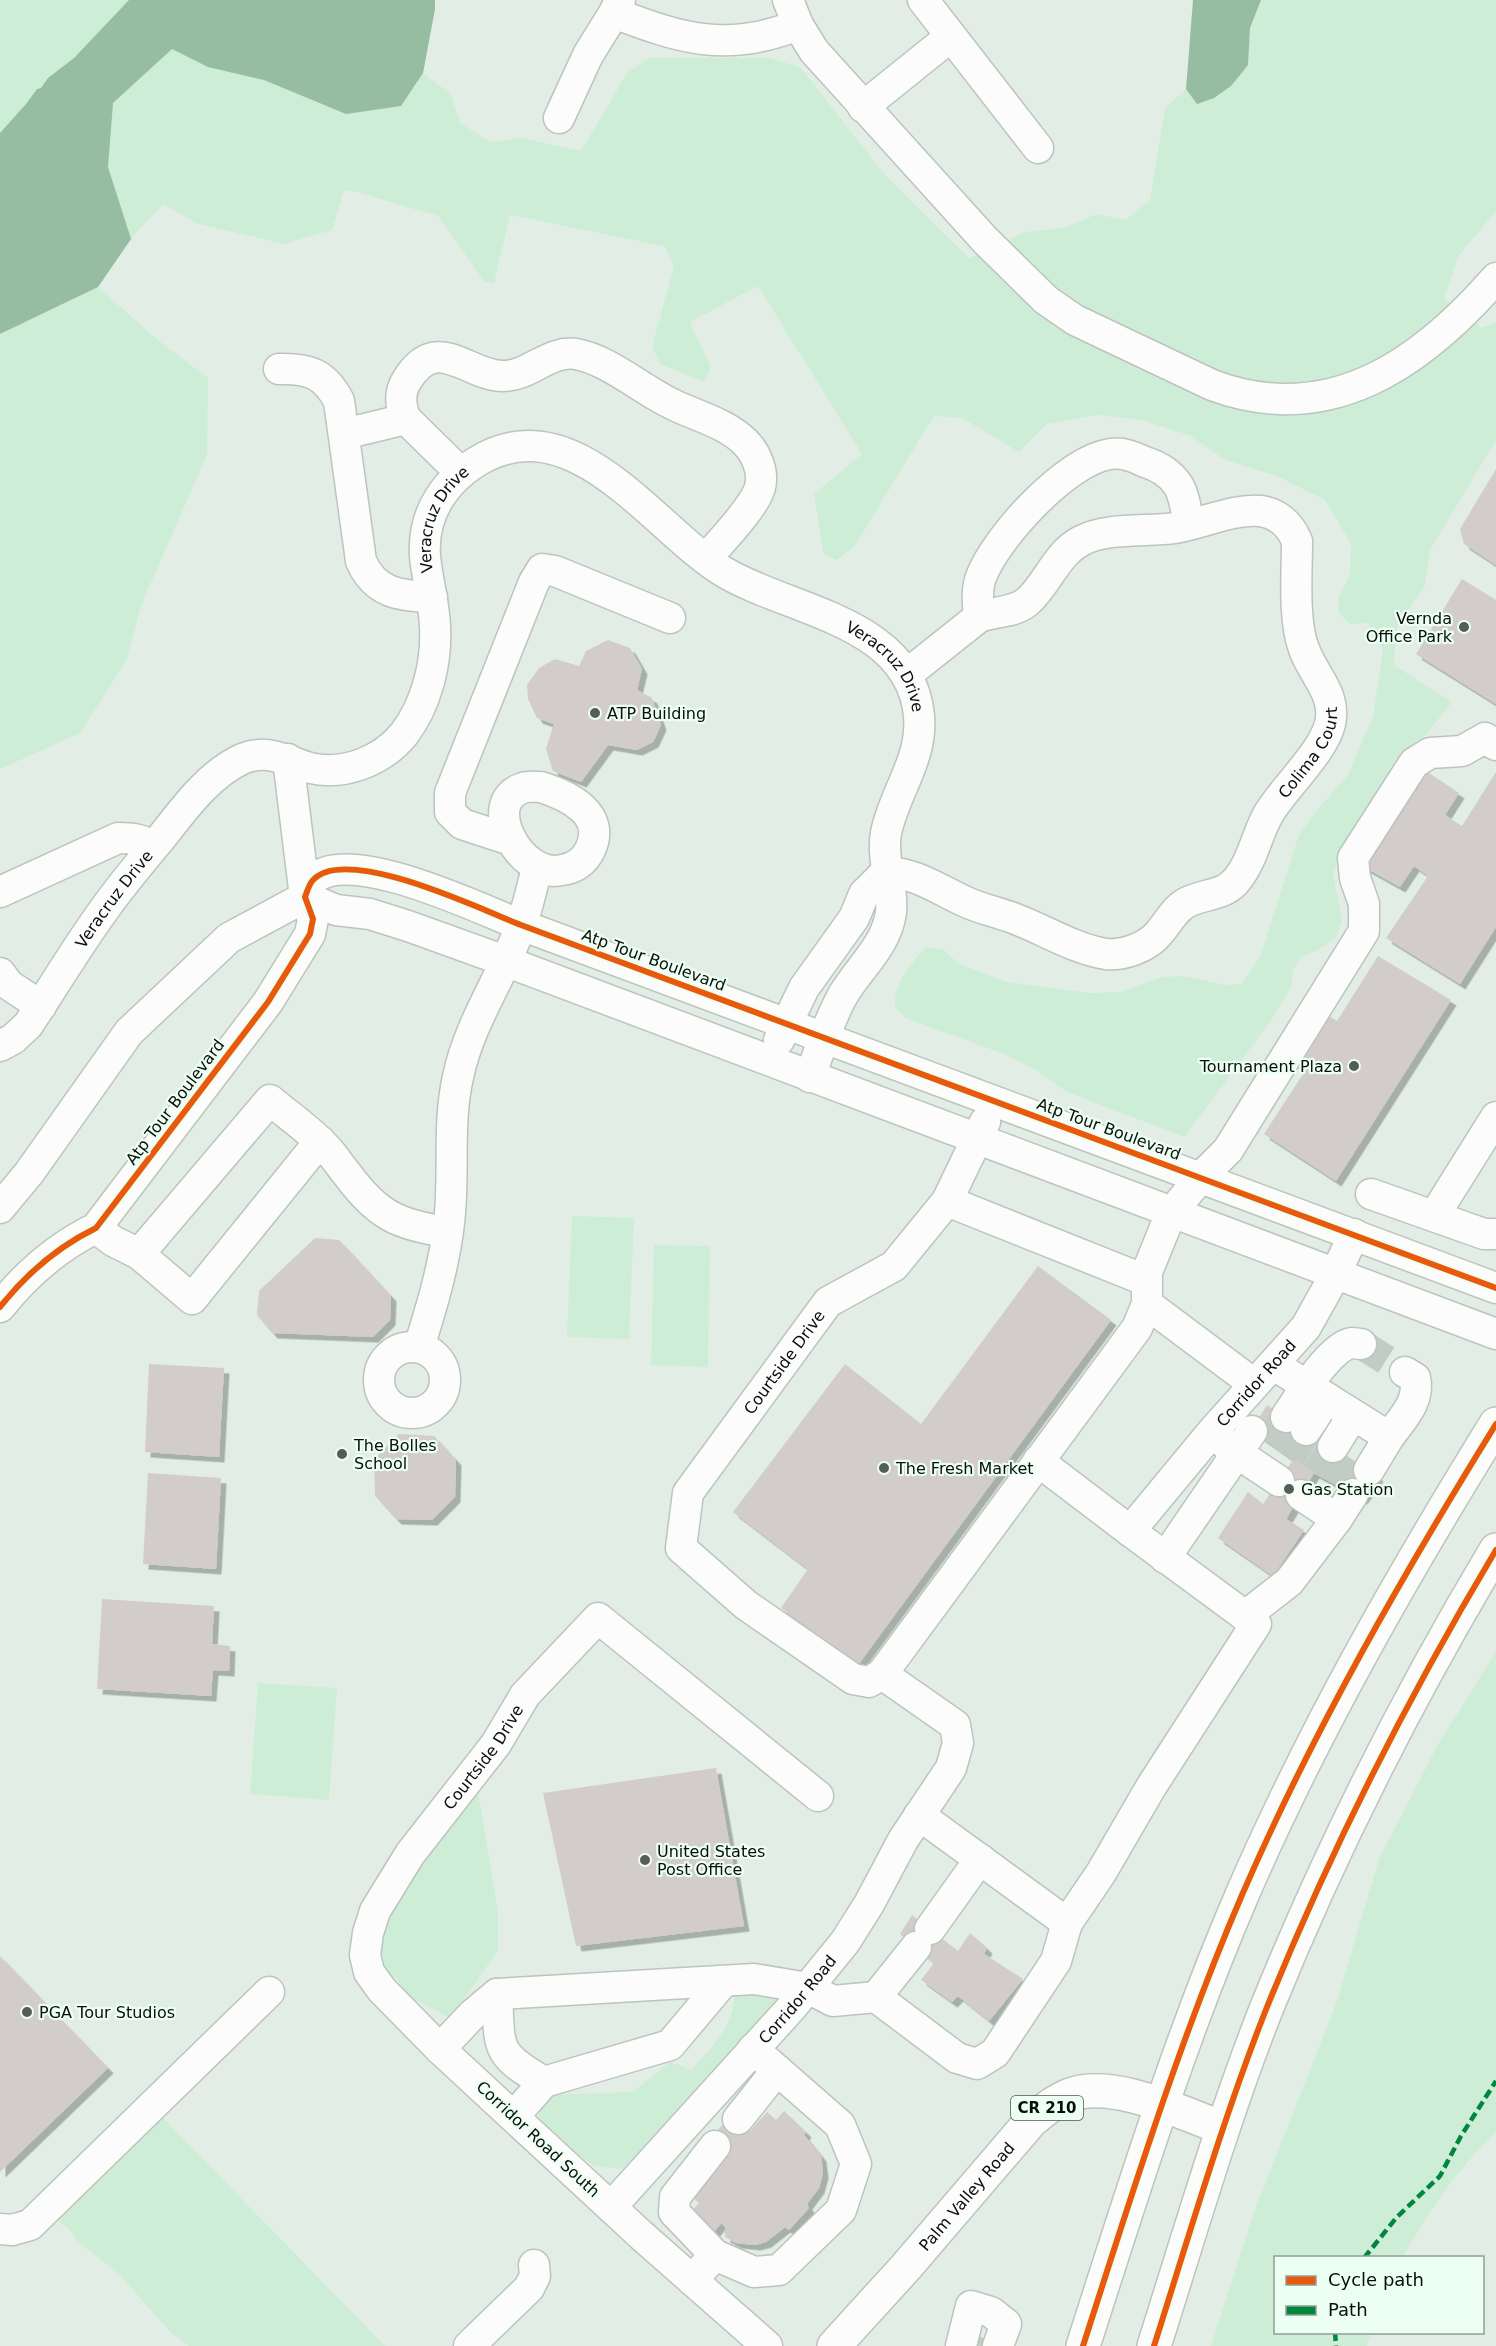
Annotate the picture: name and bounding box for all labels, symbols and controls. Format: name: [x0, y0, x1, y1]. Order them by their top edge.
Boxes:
street label: Veracruz Drive: [415, 461, 472, 574]
place label: Vernda Office Park: [1366, 609, 1453, 646]
street label: Veracruz Drive: [843, 617, 928, 713]
marker: Vernda Office Park: [1457, 620, 1471, 634]
place label: ATP Building: [607, 704, 706, 723]
marker: ATP Building: [588, 706, 602, 720]
street label: Colima Court: [1274, 706, 1341, 802]
street label: Veracruz Drive: [71, 846, 157, 951]
street label: Atp Tour Boulevard: [579, 925, 729, 995]
street label: Atp Tour Boulevard: [122, 1036, 228, 1168]
place label: Tournament Plaza: [1199, 1057, 1342, 1076]
marker: Tournament Plaza: [1347, 1059, 1361, 1073]
street label: Atp Tour Boulevard: [1034, 1094, 1184, 1164]
street label: Courtside Drive: [740, 1306, 829, 1418]
street label: Corridor Road: [1212, 1336, 1300, 1430]
place label: The Bolles School: [353, 1436, 437, 1473]
marker: The Bolles School: [335, 1447, 349, 1461]
place label: The Fresh Market: [895, 1459, 1034, 1478]
marker: The Fresh Market: [877, 1461, 891, 1475]
place label: Gas Station: [1301, 1480, 1394, 1499]
marker: Gas Station: [1282, 1482, 1296, 1496]
street label: Courtside Drive: [439, 1701, 527, 1813]
place label: United States Post Office: [657, 1842, 765, 1879]
marker: United States Post Office: [638, 1853, 652, 1867]
street label: Corridor Road: [754, 1951, 840, 2047]
place label: PGA Tour Studios: [39, 2003, 175, 2022]
marker: PGA Tour Studios: [20, 2005, 34, 2019]
street label: Corridor Road South: [472, 2077, 604, 2201]
road number: CR 210: [1011, 2096, 1083, 2120]
street label: Palm Valley Road: [915, 2138, 1018, 2254]
legend: [1274, 2256, 1484, 2334]
text: Cycle path: [1328, 2269, 1424, 2290]
text: Path: [1328, 2299, 1368, 2320]

